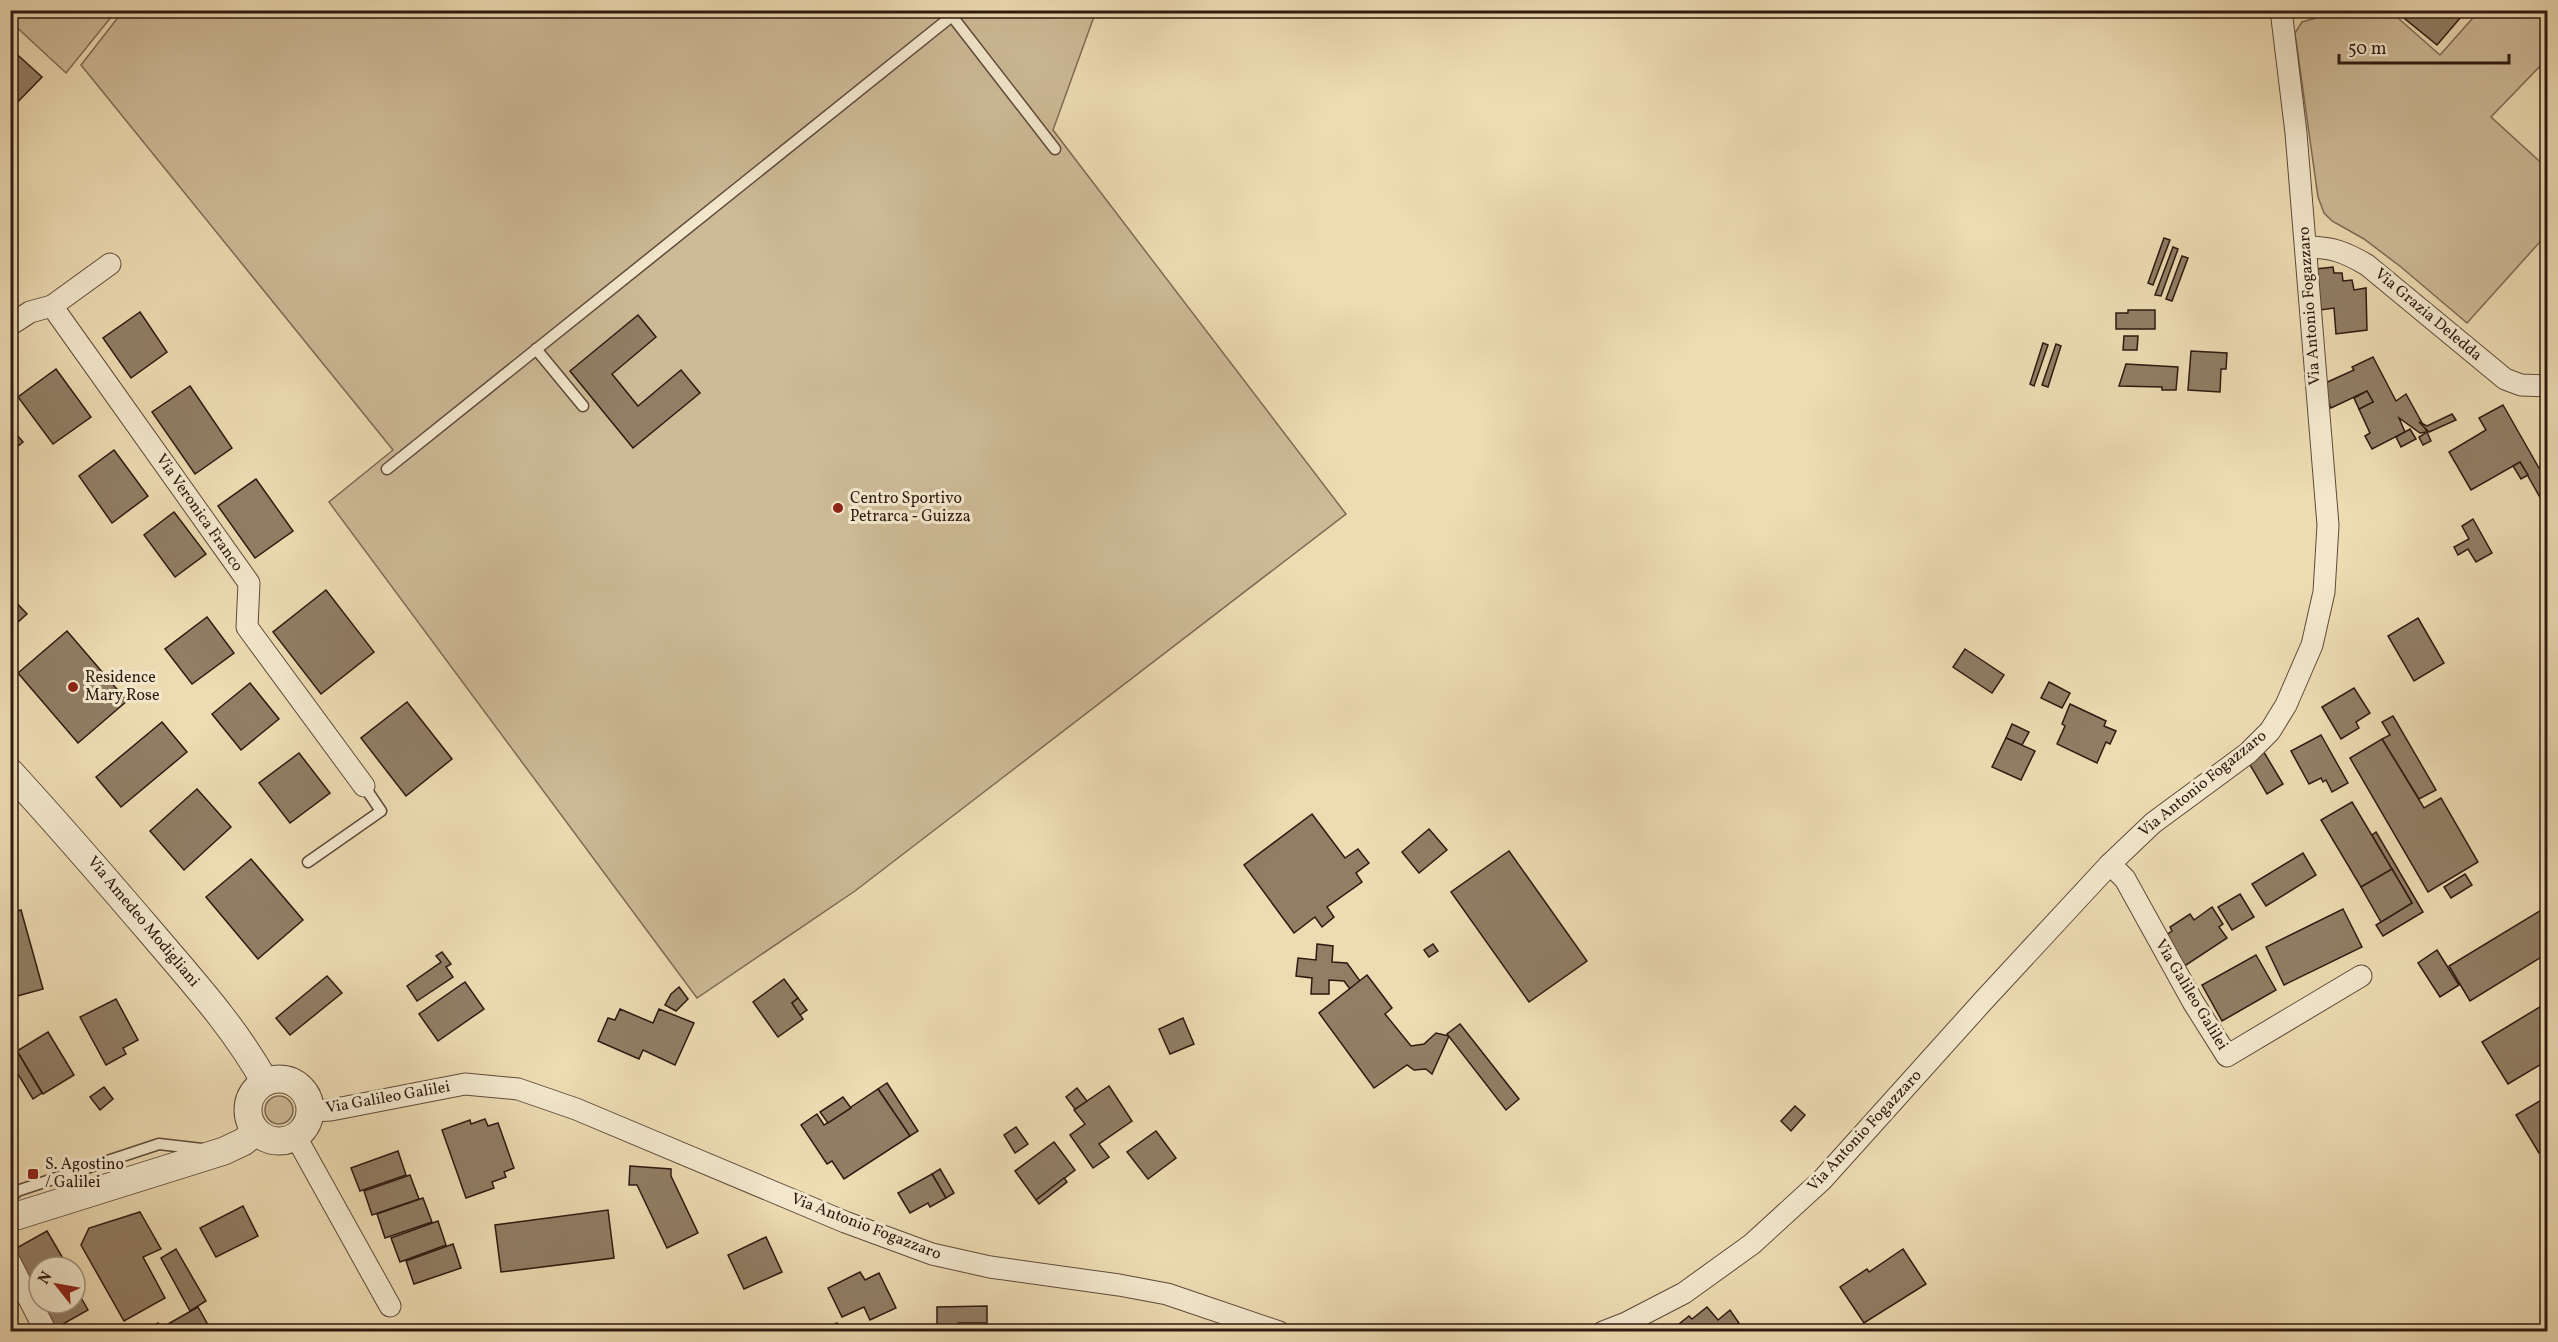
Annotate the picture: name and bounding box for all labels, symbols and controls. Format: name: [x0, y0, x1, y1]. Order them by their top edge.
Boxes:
scale bar: [2339, 27, 2508, 65]
text: 50 m: [2348, 37, 2387, 62]
street label: Via Antonio Fogazzaro: [2293, 226, 2327, 386]
street label: Via Grazia Deledda: [2370, 263, 2486, 367]
street label: Via Veronica Franco: [150, 450, 248, 576]
place label: Centro Sportivo Petrarca - Guizza: [850, 488, 971, 528]
marker: Centro Sportivo Petrarca - Guizza: [831, 501, 845, 515]
place label: Residence Mary Rose: [85, 667, 160, 707]
marker: Residence Mary Rose: [66, 680, 80, 694]
street label: Via Antonio Fogazzaro: [2134, 725, 2272, 843]
street label: Via Amedeo Modigliani: [82, 852, 204, 992]
street label: Via Galileo Galilei: [2149, 935, 2233, 1055]
street label: Via Antonio Fogazzaro: [1803, 1065, 1927, 1197]
street label: Via Galileo Galilei: [324, 1076, 452, 1120]
place label: S. Agostino / Galilei: [45, 1154, 124, 1194]
marker: S. Agostino / Galilei: [26, 1167, 40, 1181]
street label: Via Antonio Fogazzaro: [788, 1188, 944, 1266]
north arrow: [27, 1255, 87, 1315]
text: N: [33, 1267, 58, 1289]

